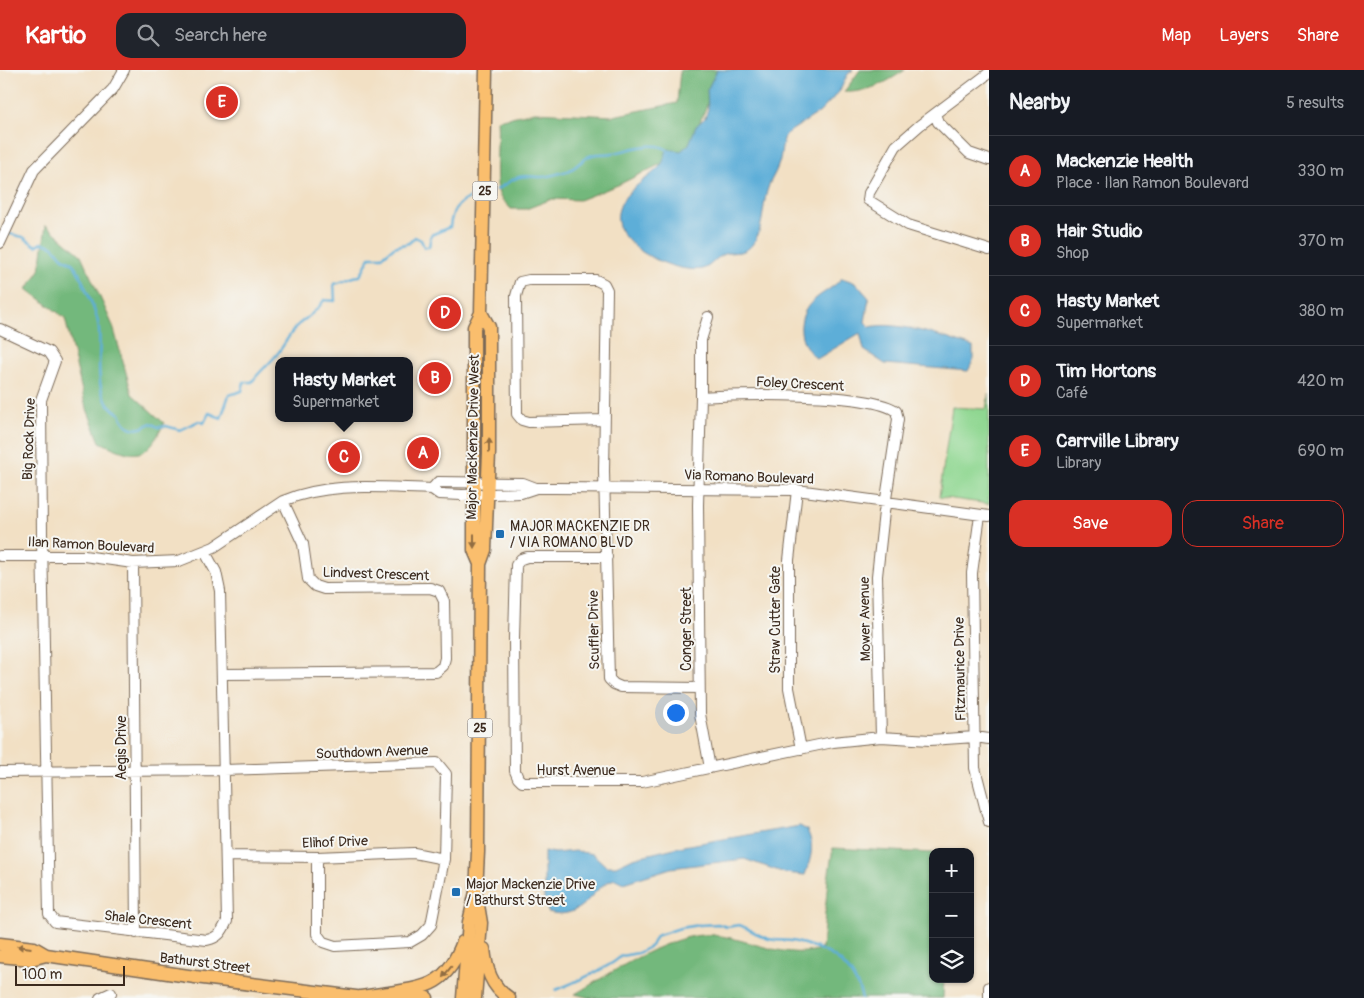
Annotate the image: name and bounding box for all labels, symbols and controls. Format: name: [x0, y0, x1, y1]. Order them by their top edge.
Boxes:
search box: [116, 13, 466, 58]
text: Kartio: [25, 21, 86, 50]
icon: search: [134, 21, 162, 49]
text: Search here: [174, 23, 267, 47]
text: Map: [1162, 24, 1191, 47]
text: Layers: [1219, 24, 1269, 47]
text: Share: [1297, 24, 1339, 47]
pin: E: [206, 83, 238, 121]
text: Nearby: [1009, 89, 1070, 116]
text: 5 results: [1286, 93, 1344, 113]
text: Mackenzie Health: [1056, 149, 1193, 173]
text: A: [1020, 161, 1030, 181]
text: 330 m: [1298, 161, 1344, 181]
text: Place · Ilan Ramon Boulevard: [1056, 173, 1249, 193]
road number: 25: [472, 182, 498, 200]
text: Hair Studio: [1056, 219, 1142, 243]
text: B: [1020, 231, 1030, 251]
text: 370 m: [1298, 231, 1344, 251]
text: Shop: [1056, 243, 1089, 263]
text: Hasty Market: [1056, 289, 1160, 313]
pin: D: [429, 294, 461, 332]
text: C: [1020, 301, 1030, 321]
text: 380 m: [1298, 301, 1344, 321]
text: Supermarket: [1056, 313, 1143, 333]
street label: Major MacKenzie Drive West: [463, 354, 483, 520]
popup: [275, 357, 413, 422]
pin: B: [419, 359, 451, 397]
text: Tim Hortons: [1056, 359, 1156, 383]
text: Hasty Market: [292, 368, 396, 392]
text: D: [1020, 371, 1030, 391]
text: 420 m: [1297, 371, 1344, 391]
street label: Foley Crescent: [756, 373, 845, 395]
text: Café: [1056, 383, 1088, 403]
text: Supermarket: [292, 392, 379, 412]
street label: Big Rock Drive: [19, 398, 39, 480]
text: Carrville Library: [1056, 429, 1179, 453]
pin: A: [407, 434, 439, 472]
one-way arrow: [485, 437, 493, 453]
pin: C: [328, 438, 360, 476]
text: E: [1021, 441, 1029, 461]
text: 690 m: [1298, 441, 1344, 461]
text: Library: [1056, 453, 1101, 473]
street label: Via Romano Boulevard: [684, 466, 814, 488]
button: Save: [1009, 500, 1172, 547]
button: Share: [1182, 500, 1344, 547]
place label: MAJOR MACKENZIE DR / VIA ROMANO BLVD: [510, 518, 650, 551]
marker: MAJOR MACKENZIE DR / VIA ROMANO BLVD: [494, 528, 506, 540]
street label: Ilan Ramon Boulevard: [27, 533, 155, 557]
one-way arrow: [470, 533, 478, 549]
street label: Lindvest Crescent: [322, 564, 430, 584]
street label: Straw Cutter Gate: [767, 566, 784, 674]
street label: Mower Avenue: [856, 576, 874, 662]
street label: Conger Street: [678, 587, 695, 671]
street label: Scuffler Drive: [585, 590, 603, 670]
street label: Fitzmaurice Drive: [951, 617, 969, 721]
your location: [663, 700, 689, 726]
street label: Aegis Drive: [113, 716, 130, 780]
road number: 25: [468, 718, 492, 738]
street label: Southdown Avenue: [316, 742, 429, 762]
street label: Hurst Avenue: [537, 762, 616, 779]
street label: Elihof Drive: [302, 832, 368, 852]
map controls: [929, 848, 974, 983]
button: +: [929, 848, 974, 893]
place label: Major Mackenzie Drive / Bathurst Street: [466, 876, 595, 909]
marker: Major Mackenzie Drive / Bathurst Street: [450, 886, 462, 898]
button: −: [929, 893, 974, 938]
street label: Shale Crescent: [103, 907, 193, 933]
button: layers: [929, 938, 974, 983]
one-way arrow: [16, 943, 32, 951]
street label: Bathurst Street: [159, 949, 252, 977]
scale bar: [15, 963, 125, 986]
one-way arrow: [442, 965, 453, 978]
text: 100 m: [22, 966, 62, 983]

